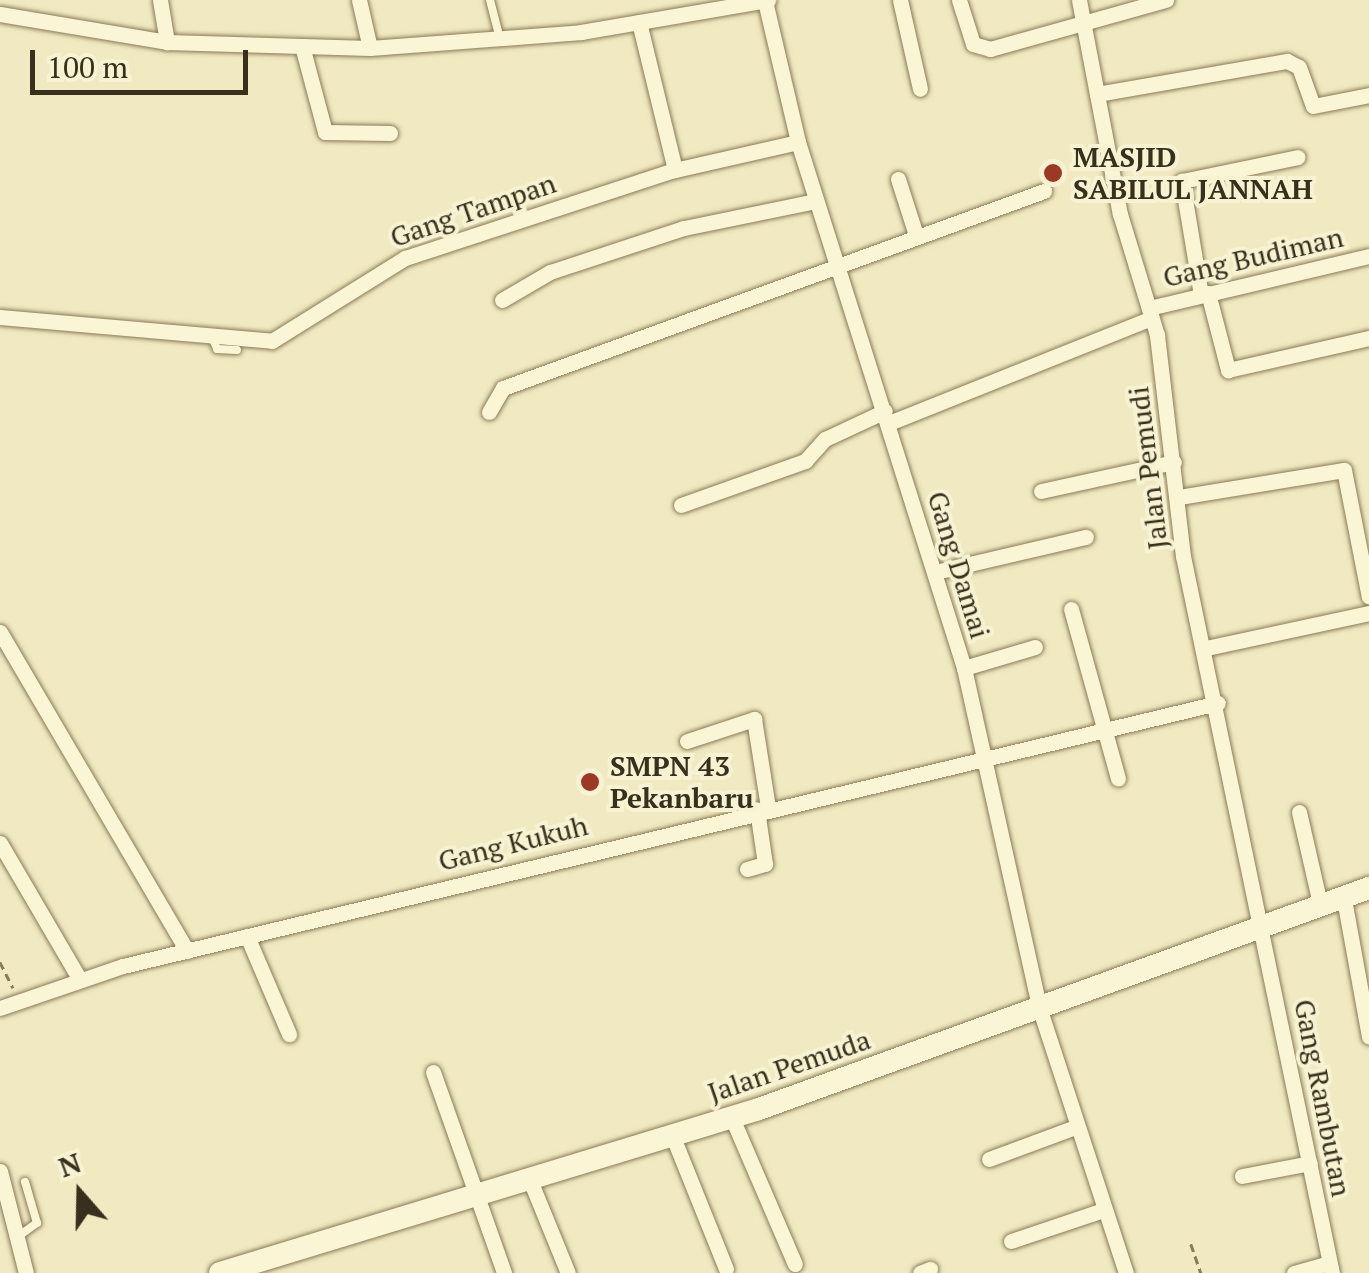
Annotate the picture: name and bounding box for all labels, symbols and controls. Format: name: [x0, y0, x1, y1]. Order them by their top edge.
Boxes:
scale bar: [35, 30, 252, 92]
text: 100 m: [47, 47, 128, 87]
place label: MASJID SABILUL JANNAH: [1073, 140, 1313, 206]
marker: MASJID SABILUL JANNAH: [1042, 162, 1064, 184]
street label: Gang Tampan: [386, 166, 560, 254]
street label: Gang Budiman: [1160, 220, 1346, 294]
street label: Jalan Pemudi: [1121, 385, 1175, 551]
street label: Gang Damai: [921, 487, 997, 643]
place label: SMPN 43 Pekanbaru: [610, 749, 754, 815]
marker: SMPN 43 Pekanbaru: [579, 771, 601, 793]
street label: Gang Kukuh: [435, 808, 591, 878]
street label: Gang Rambutan: [1287, 997, 1359, 1199]
street label: Jalan Pemuda: [703, 1023, 875, 1109]
north arrow: [30, 1143, 130, 1243]
text: N: [53, 1143, 86, 1185]

